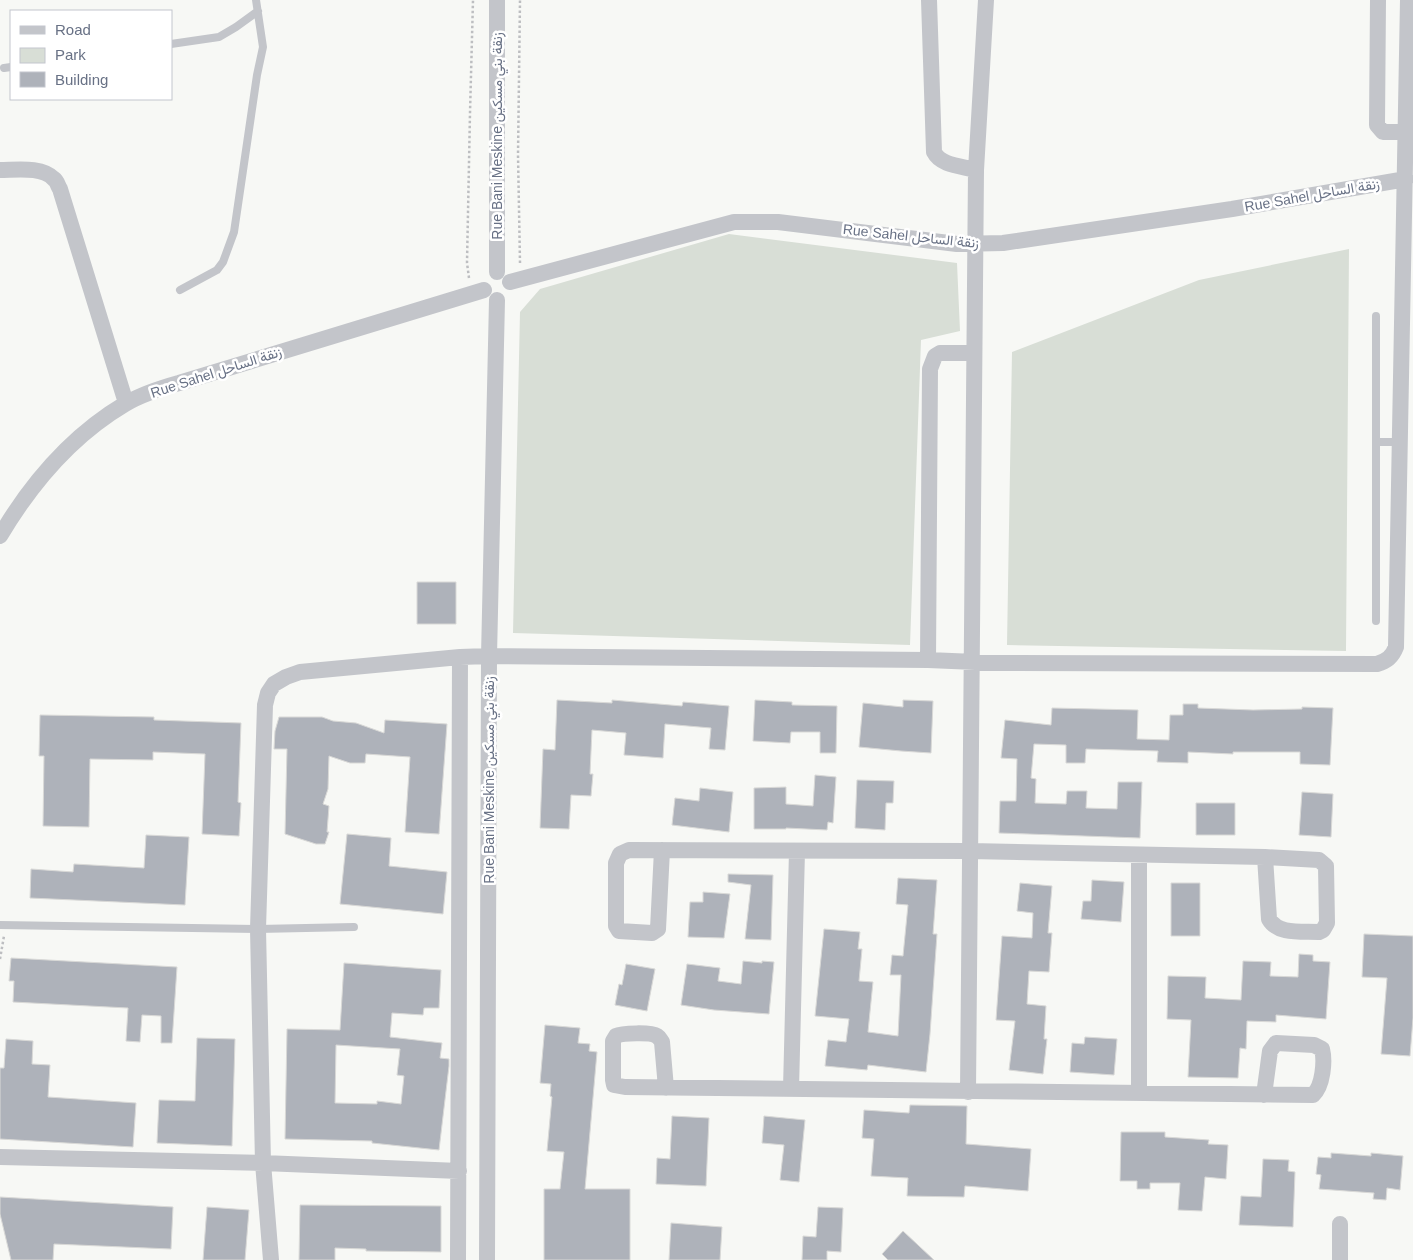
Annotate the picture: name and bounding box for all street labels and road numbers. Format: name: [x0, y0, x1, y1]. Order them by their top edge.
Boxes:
street label: Rue Bani Meskine زنقة بني مسكين: [489, 32, 509, 240]
street label: Rue Sahel زنقة الساحل: [1243, 175, 1381, 216]
street label: Rue Sahel زنقة الساحل: [842, 221, 980, 252]
street label: Rue Sahel زنقة الساحل: [148, 343, 284, 402]
street label: Rue Bani Meskine زنقة بني مسكين: [481, 676, 501, 884]

